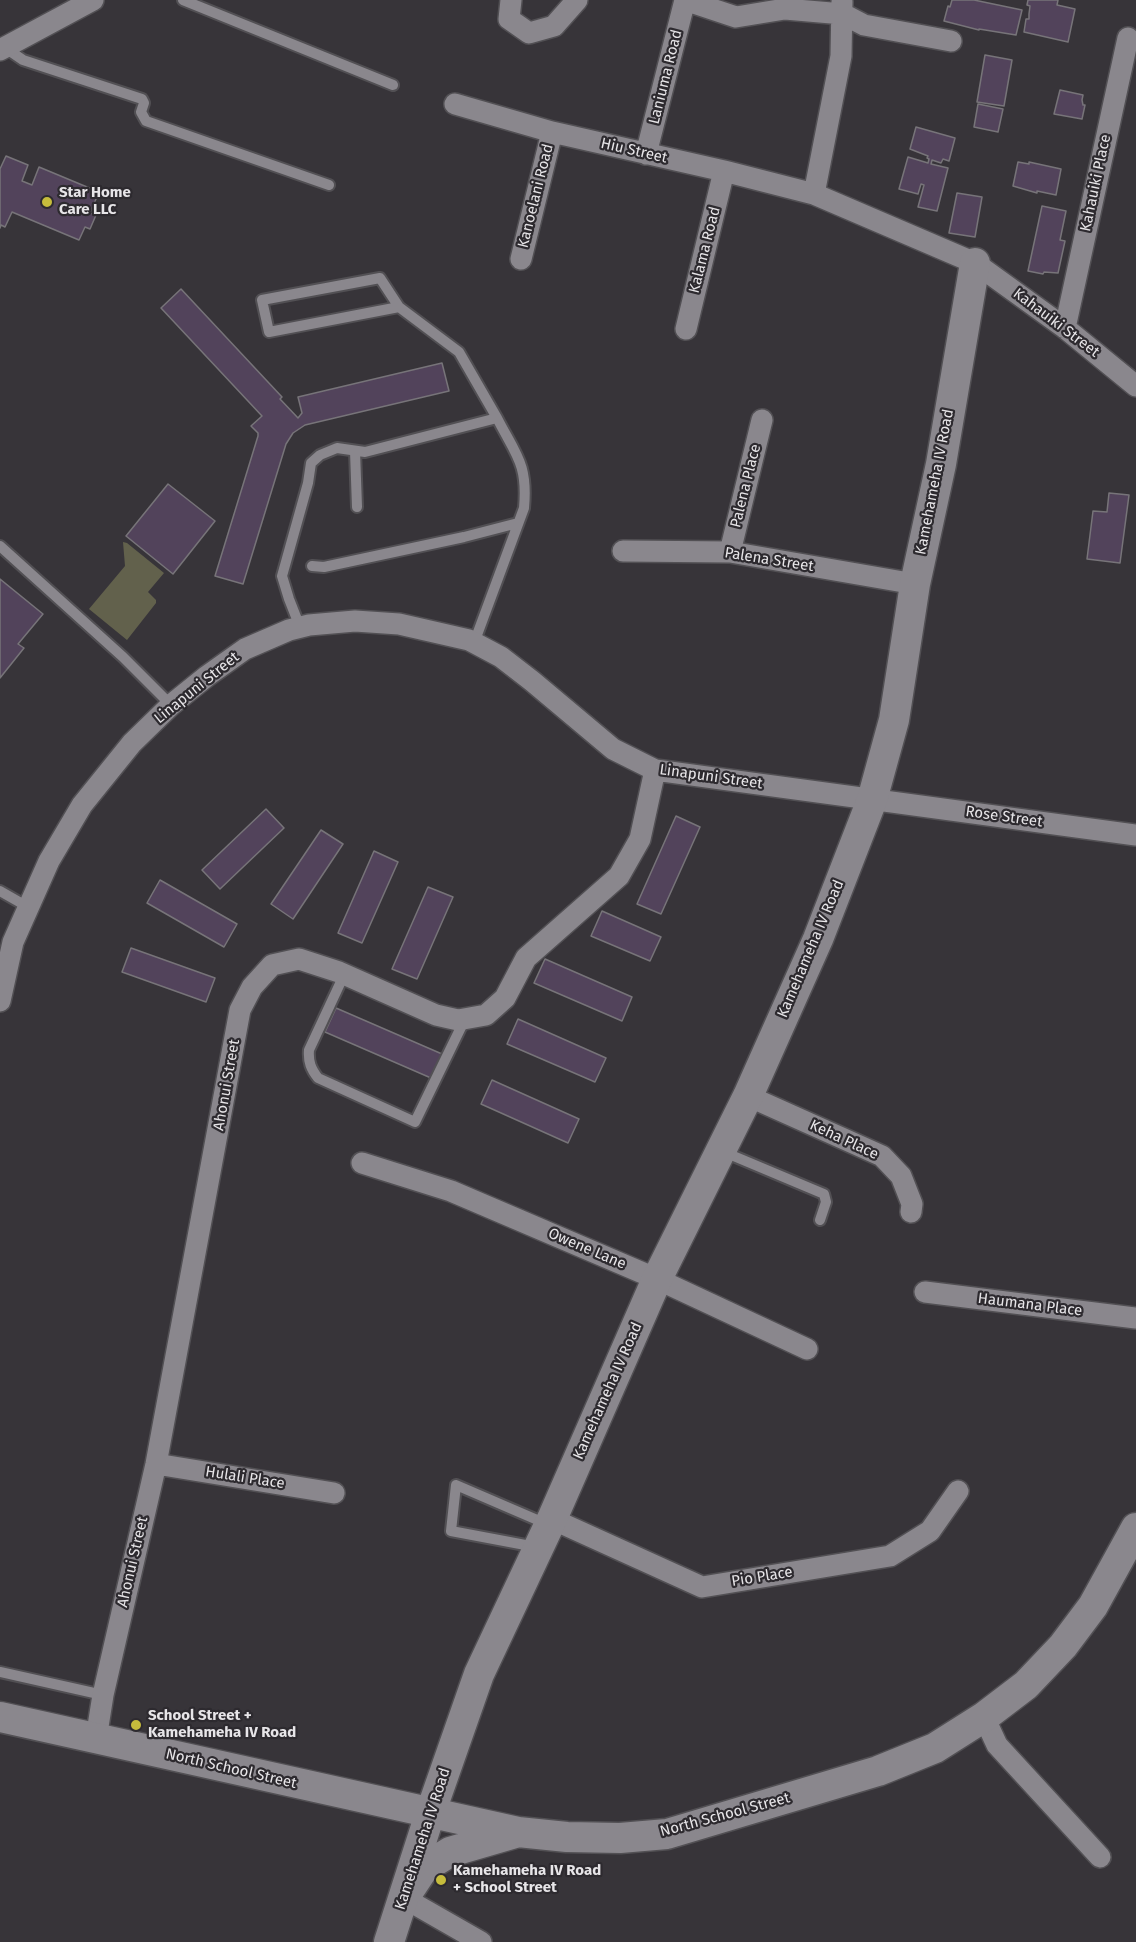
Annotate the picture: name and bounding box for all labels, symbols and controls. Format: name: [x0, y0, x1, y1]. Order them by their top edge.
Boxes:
street label: Laniuma Road: [646, 28, 686, 126]
street label: Kahauiki Place: [1077, 133, 1115, 233]
street label: Hiu Street: [599, 135, 669, 167]
street label: Kanoelani Road: [514, 142, 558, 250]
place label: Star Home Care LLC: [59, 184, 131, 219]
marker: Star Home Care LLC: [40, 195, 54, 209]
street label: Kalama Road: [686, 205, 724, 295]
street label: Kahauiki Street: [1009, 285, 1103, 361]
street label: Kamehameha IV Road: [912, 408, 958, 556]
street label: Palena Place: [727, 442, 765, 530]
street label: Palena Street: [723, 544, 815, 576]
street label: Linapuni Street: [151, 648, 243, 728]
street label: Linapuni Street: [658, 761, 764, 793]
street label: Rose Street: [964, 803, 1044, 831]
street label: Kamehameha IV Road: [774, 877, 848, 1021]
street label: Ahonui Street: [210, 1038, 244, 1132]
street label: Keha Place: [807, 1116, 881, 1164]
street label: Owene Lane: [545, 1225, 629, 1273]
street label: Haumana Place: [977, 1290, 1083, 1320]
street label: Kamehameha IV Road: [570, 1320, 646, 1462]
street label: Hulali Place: [204, 1463, 286, 1493]
street label: Ahonui Street: [114, 1515, 152, 1609]
street label: Pio Place: [730, 1563, 794, 1591]
place label: School Street + Kamehameha IV Road: [148, 1707, 296, 1742]
marker: School Street + Kamehameha IV Road: [129, 1718, 143, 1732]
street label: North School Street: [164, 1745, 298, 1793]
street label: Kamehameha IV Road: [392, 1766, 454, 1912]
street label: North School Street: [658, 1789, 792, 1841]
place label: Kamehameha IV Road + School Street: [453, 1862, 601, 1897]
marker: Kamehameha IV Road + School Street: [434, 1873, 448, 1887]

